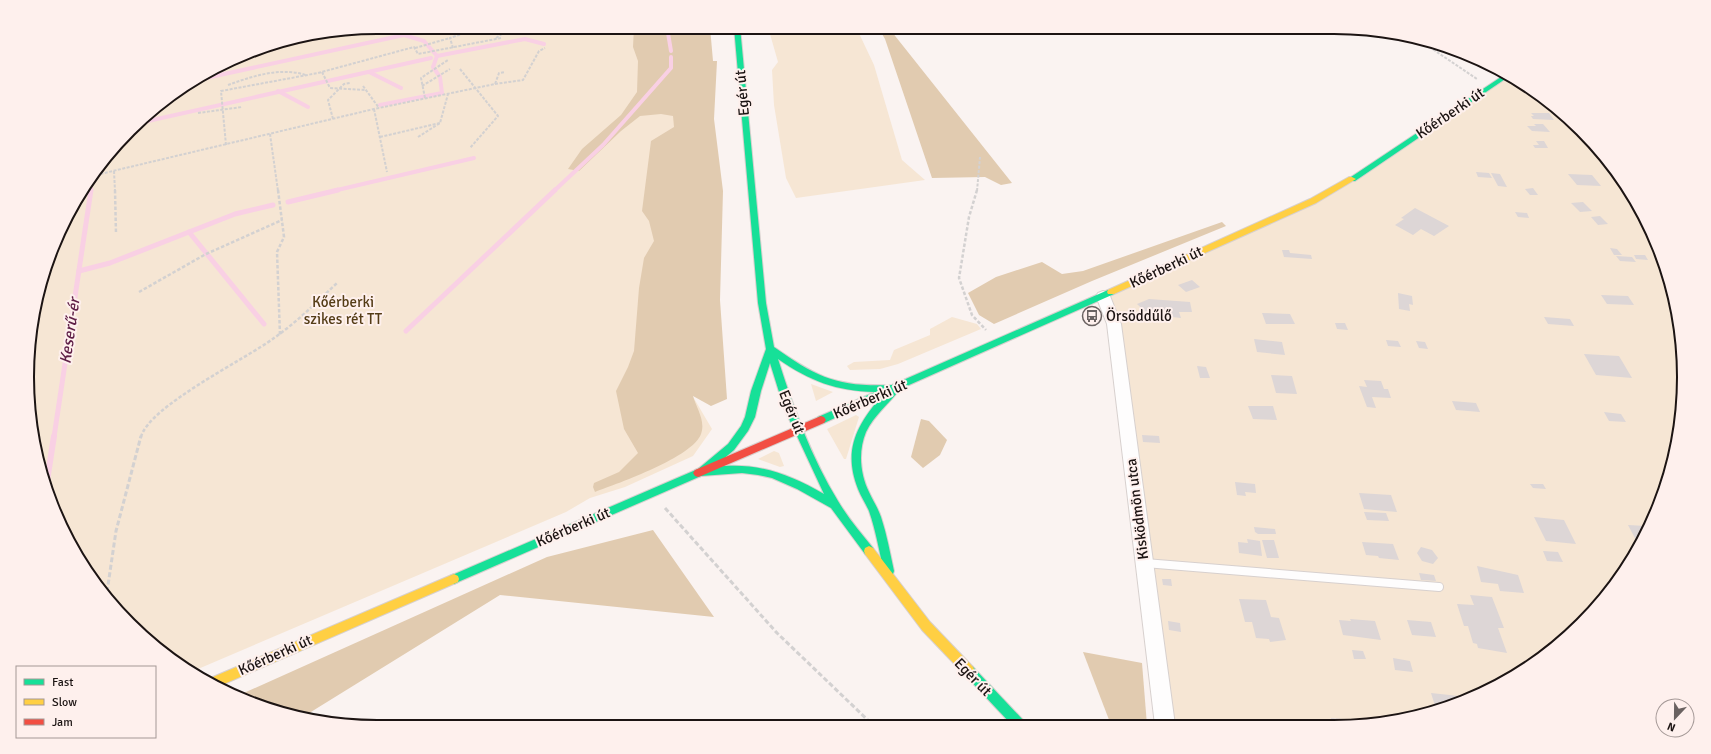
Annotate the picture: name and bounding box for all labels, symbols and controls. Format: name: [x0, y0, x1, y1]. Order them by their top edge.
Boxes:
street label: Egér út: [731, 69, 753, 117]
street label: Kőérberki út: [1412, 84, 1488, 142]
street label: Kőérberki út: [1127, 242, 1205, 292]
park label: Kőérberki szikes rét TT: [304, 293, 383, 328]
water label: Keserű-ér: [55, 295, 85, 365]
bus stop icon: Örsöddűlő: [1081, 305, 1103, 327]
place label: Örsöddűlő: [1106, 307, 1172, 325]
street label: Kőérberki út: [830, 375, 910, 423]
street label: Egér út: [775, 387, 809, 437]
street label: Kisködmön utca: [1122, 457, 1152, 561]
street label: Kőérberki út: [533, 503, 613, 551]
street label: Kőérberki út: [235, 631, 315, 679]
street label: Egér út: [951, 654, 995, 700]
legend: [16, 666, 156, 738]
text: Fast: [52, 675, 73, 690]
text: Slow: [52, 695, 77, 710]
north arrow: [1655, 698, 1695, 738]
text: Jam: [52, 715, 73, 730]
text: N: [1665, 719, 1677, 734]

